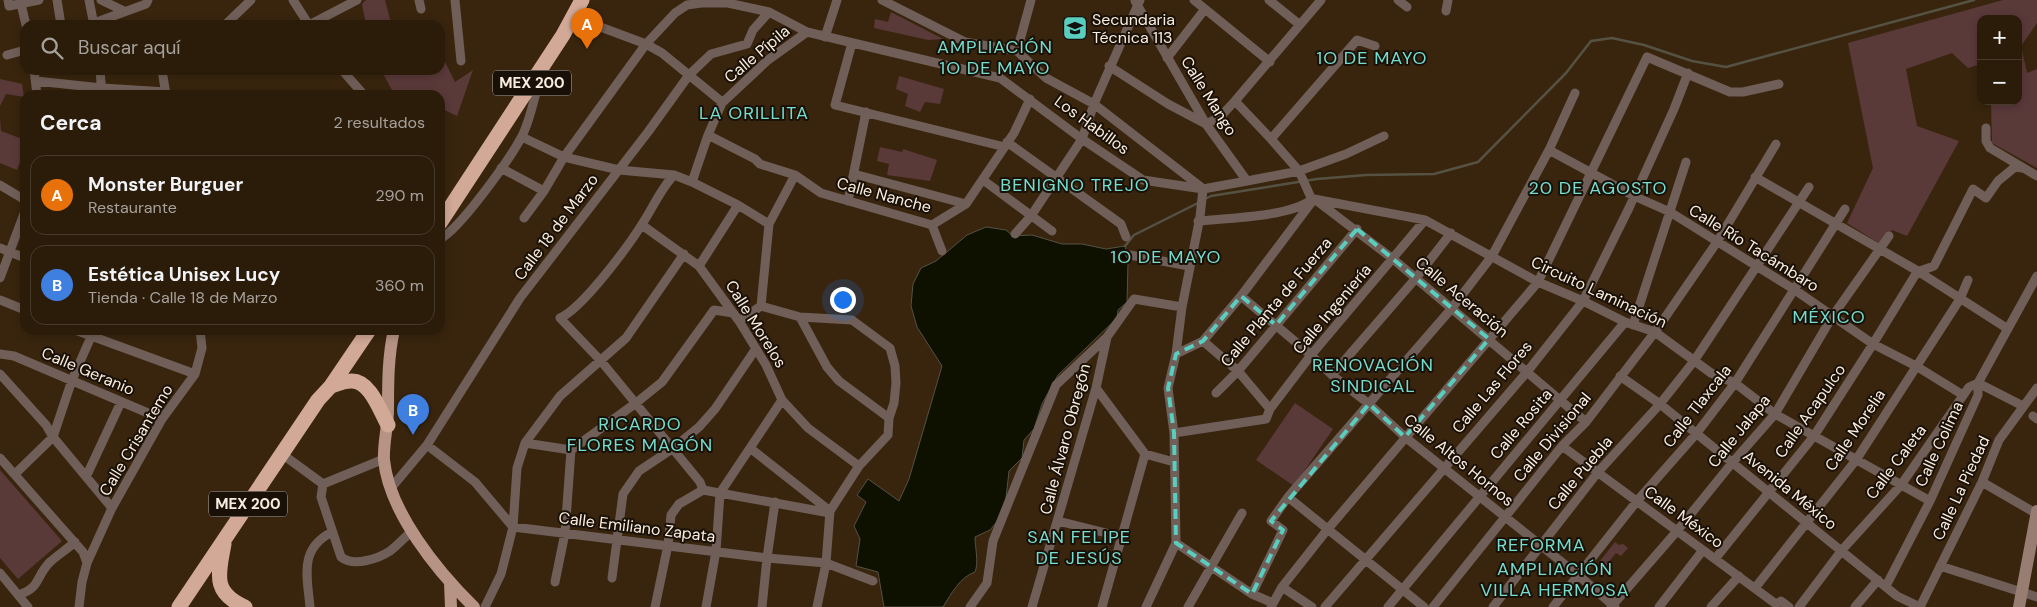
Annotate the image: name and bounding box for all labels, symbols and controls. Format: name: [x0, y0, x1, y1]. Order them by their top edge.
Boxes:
pin: A: [571, 8, 603, 49]
place label: Secundaria Técnica 113: [1092, 9, 1175, 48]
school or university icon: Secundaria Técnica 113: [1062, 15, 1088, 41]
map controls: [1977, 15, 2022, 105]
button: +: [1977, 15, 2022, 60]
search box: [20, 20, 445, 75]
street label: Calle Pípila: [720, 20, 794, 88]
icon: search: [38, 34, 66, 62]
text: Buscar aquí: [78, 35, 181, 60]
district label: AMPLIACIÓN 1O DE MAYO: [937, 35, 1053, 80]
district label: 1O DE MAYO: [1317, 46, 1427, 70]
street label: Calle Mango: [1176, 52, 1242, 140]
button: −: [1977, 60, 2022, 105]
road number: MEX 200: [493, 70, 571, 96]
street label: Los Habillos: [1050, 91, 1134, 159]
district label: LA ORILLITA: [699, 101, 809, 125]
text: Cerca: [40, 109, 102, 137]
text: 2 resultados: [334, 112, 425, 133]
street label: Calle 18 de Marzo: [509, 170, 603, 284]
text: Monster Burguer: [88, 172, 243, 197]
street label: Calle Nanche: [834, 172, 934, 218]
district label: BENIGNO TREJO: [1000, 173, 1150, 197]
district label: 20 DE AGOSTO: [1529, 176, 1667, 200]
text: A: [51, 185, 63, 206]
text: 290 m: [375, 185, 424, 206]
text: Restaurante: [88, 197, 177, 218]
street label: Calle Río Tacámbaro: [1685, 199, 1823, 297]
street label: Calle Planta de Fuerza: [1216, 233, 1336, 371]
district label: 1O DE MAYO: [1111, 245, 1221, 269]
street label: Circuito Laminación: [1528, 251, 1670, 333]
street label: Calle Aceración: [1411, 252, 1513, 342]
street label: Calle Ingeniería: [1288, 260, 1376, 358]
text: Estética Unisex Lucy: [88, 262, 280, 287]
text: B: [52, 275, 62, 296]
text: 360 m: [375, 275, 424, 296]
street label: Calle Morelos: [721, 276, 791, 372]
text: Tienda · Calle 18 de Marzo: [88, 287, 277, 308]
your location: [830, 287, 856, 313]
district label: MÉXICO: [1792, 305, 1866, 329]
street label: Calle Las Flores: [1447, 336, 1537, 438]
street label: Calle Geranio: [38, 342, 138, 400]
district label: RENOVACIÓN SINDICAL: [1312, 353, 1434, 398]
street label: Calle Tlaxcala: [1658, 360, 1736, 452]
street label: Calle Acapulco: [1770, 360, 1850, 462]
street label: Calle Álvaro Obregón: [1035, 361, 1095, 517]
street label: Calle Crisantemo: [94, 380, 178, 500]
street label: Calle Rosita: [1485, 384, 1557, 464]
street label: Calle Morelia: [1820, 385, 1890, 475]
street label: Calle Divisional: [1508, 388, 1596, 486]
street label: Calle Jalapa: [1703, 390, 1775, 472]
pin: B: [397, 394, 429, 435]
street label: Calle Colima: [1910, 398, 1968, 490]
street label: Calle Altos Hornos: [1400, 409, 1518, 511]
district label: RICARDO FLORES MAGÓN: [567, 412, 713, 457]
street label: Calle Caleta: [1861, 420, 1931, 504]
street label: Calle Puebla: [1543, 432, 1617, 514]
street label: Calle La Piedad: [1928, 432, 1994, 544]
street label: Avenida México: [1738, 445, 1842, 535]
street label: Calle México: [1640, 481, 1728, 553]
road number: MEX 200: [209, 492, 287, 516]
street label: Calle Emiliano Zapata: [557, 507, 717, 547]
district label: SAN FELIPE DE JESÚS: [1027, 525, 1131, 570]
district label: REFORMA: [1496, 533, 1586, 557]
district label: AMPLIACIÓN VILLA HERMOSA: [1480, 557, 1630, 602]

